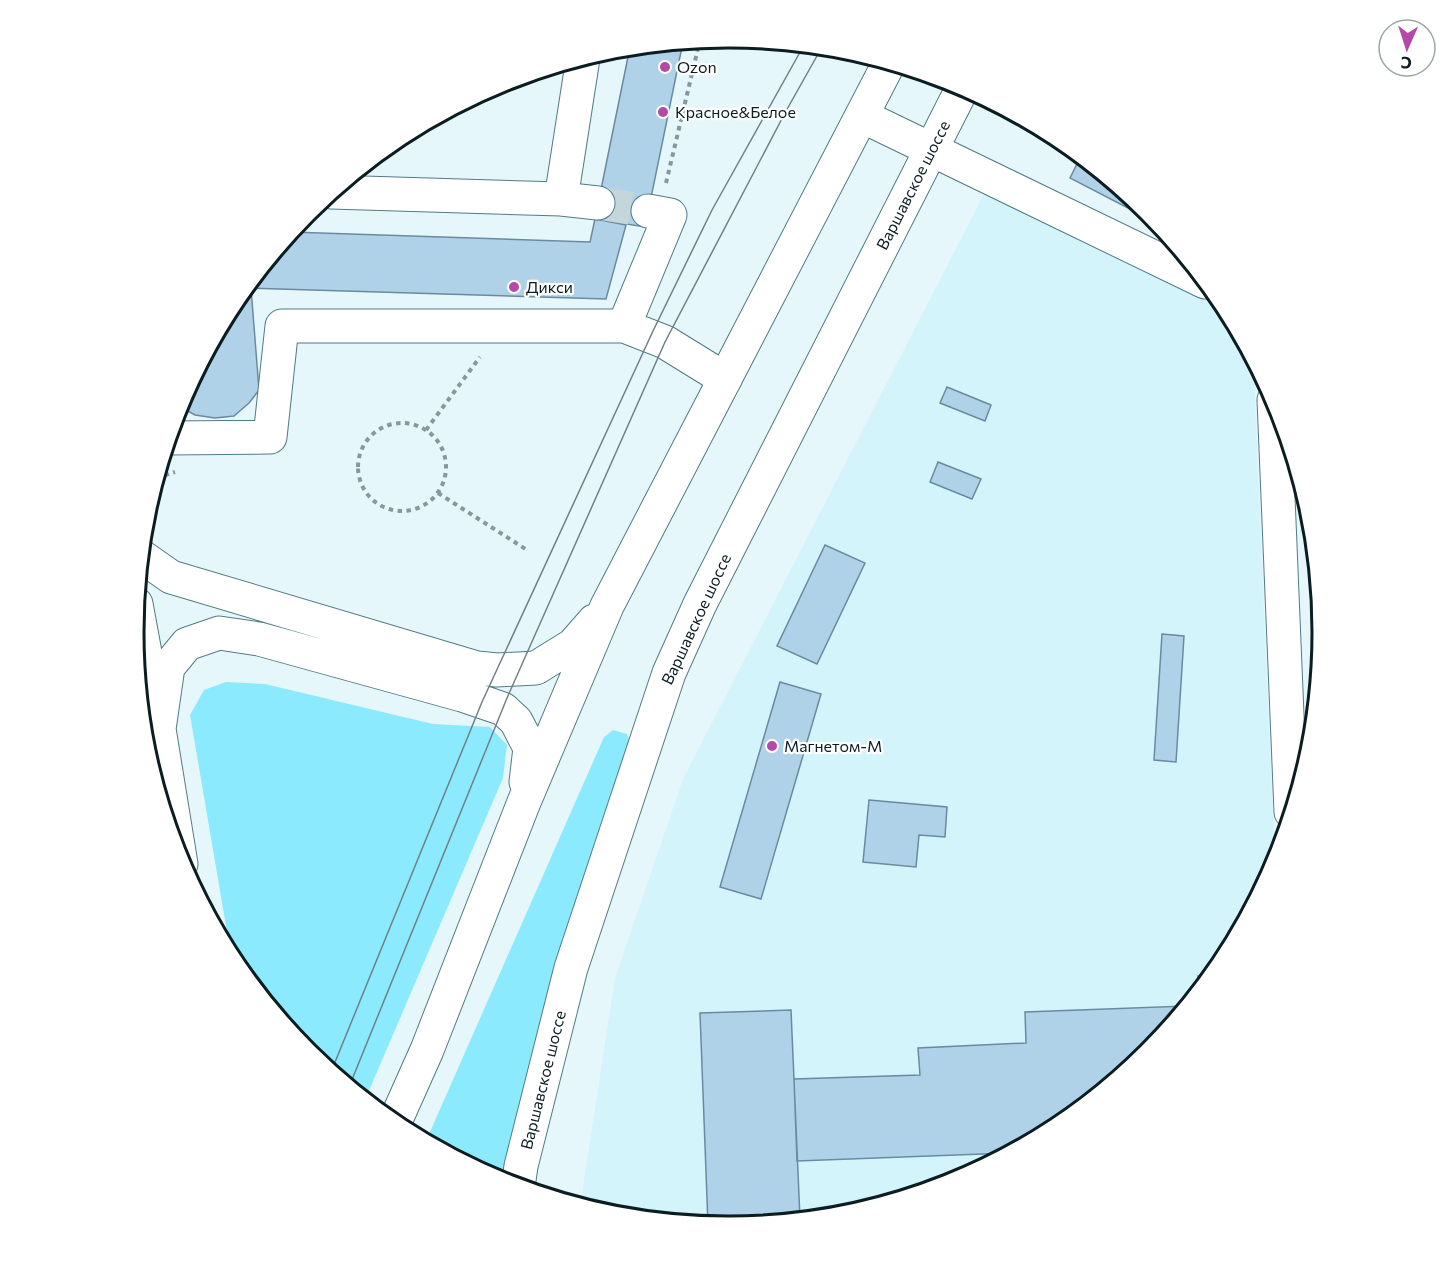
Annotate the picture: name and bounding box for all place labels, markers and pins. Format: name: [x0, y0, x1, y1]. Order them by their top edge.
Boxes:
place label: Ozon: [677, 57, 717, 76]
marker: Ozon: [658, 60, 672, 74]
place label: Красное&Белое: [675, 102, 796, 121]
marker: Красное&Белое: [656, 105, 670, 119]
place label: Дикси: [526, 277, 573, 296]
marker: Дикси: [507, 280, 521, 294]
place label: Магнетом-М: [784, 736, 882, 755]
marker: Магнетом-М: [765, 739, 779, 753]

